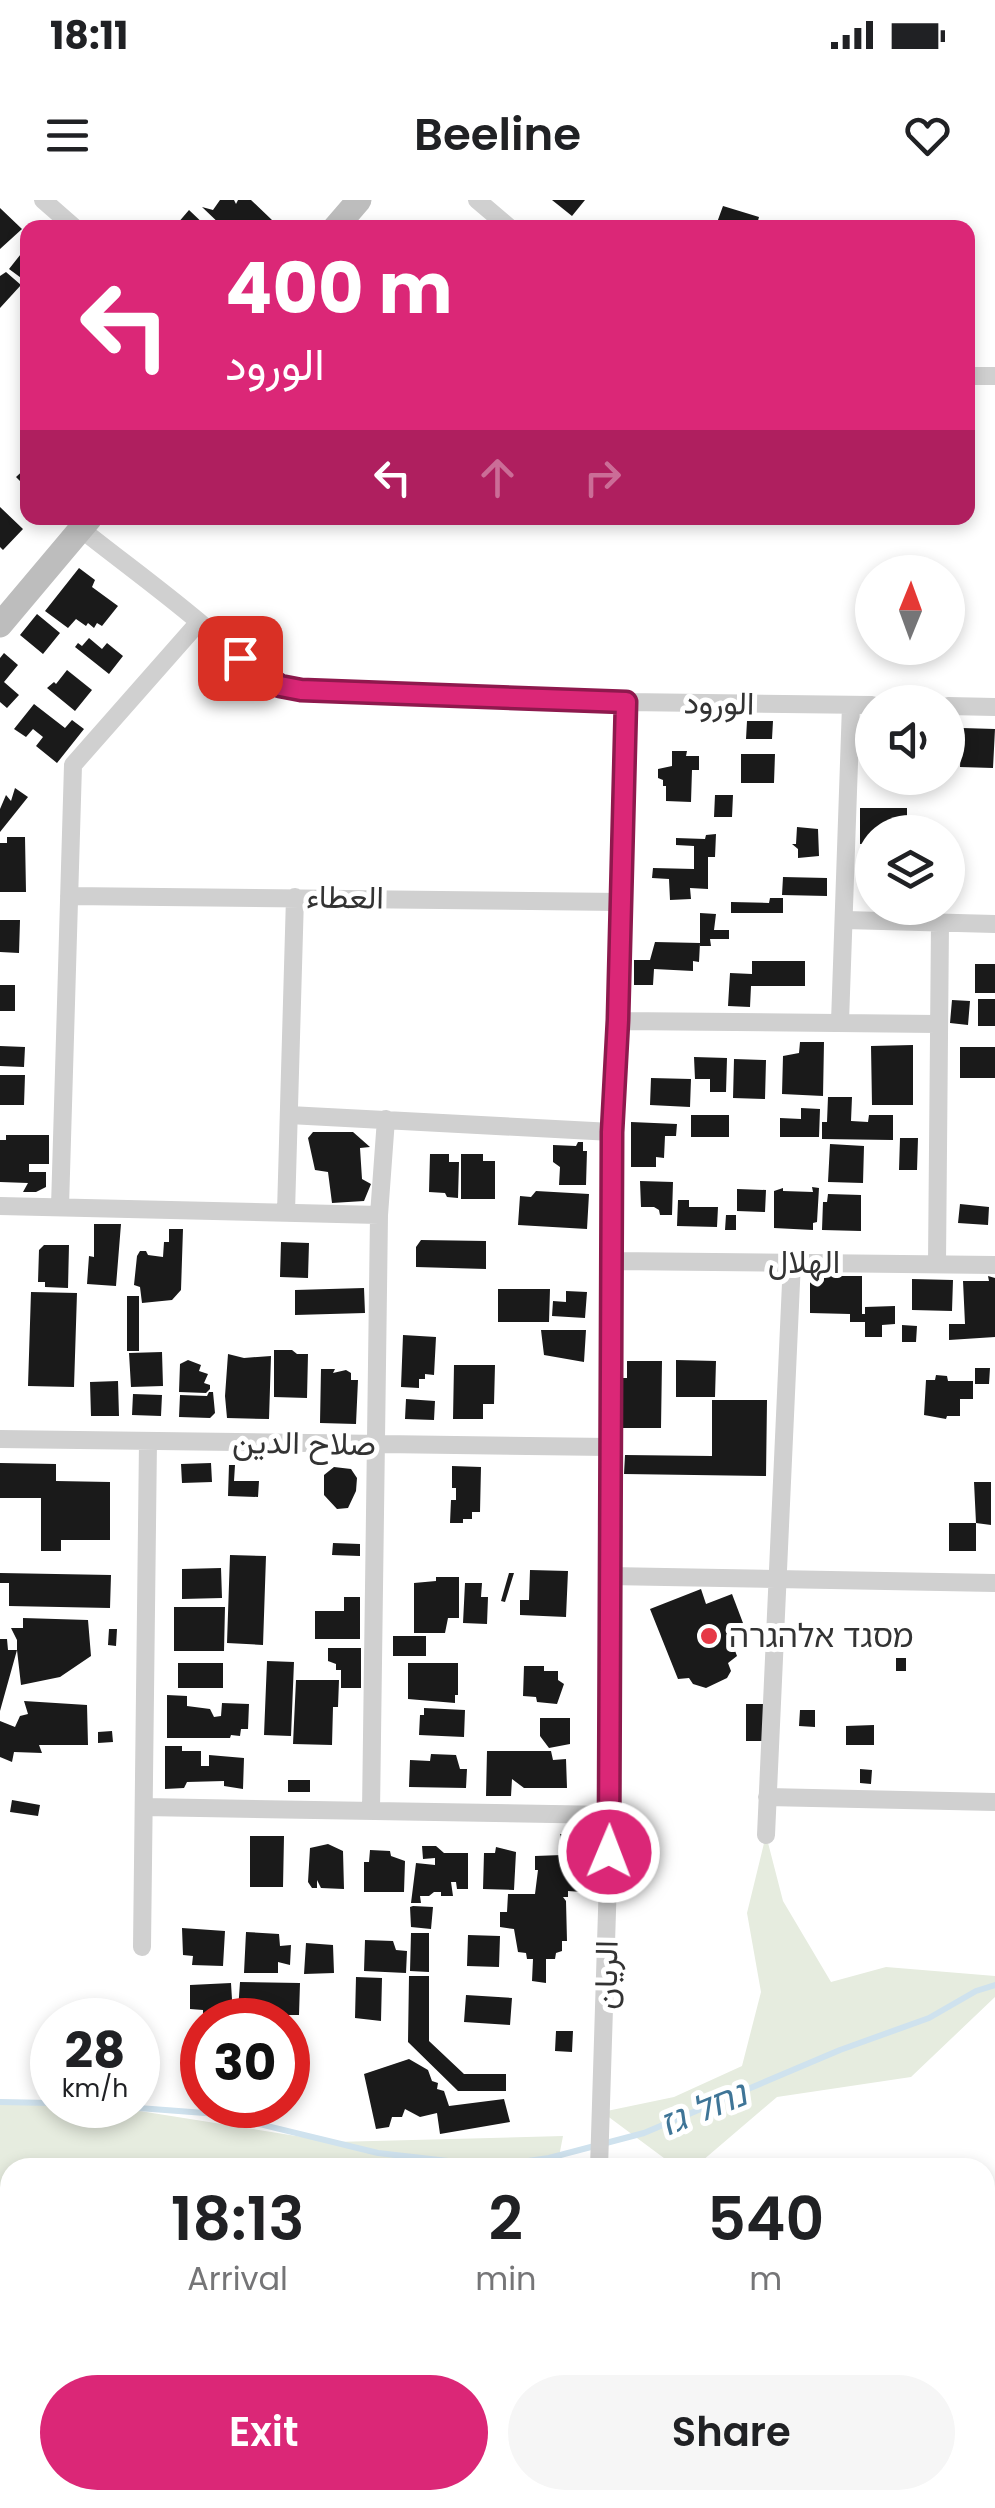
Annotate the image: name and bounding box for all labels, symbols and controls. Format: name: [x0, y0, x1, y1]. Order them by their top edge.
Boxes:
text: 18:11: [50, 9, 128, 62]
text: Beeline: [414, 103, 581, 166]
icon: menu: [40, 108, 95, 163]
icon: heart: [900, 108, 955, 163]
text: 400 m: [225, 239, 453, 338]
icon: left: [60, 260, 190, 390]
text: الورود: [225, 333, 325, 396]
icon: left: [365, 450, 420, 505]
icon: ahead: [470, 450, 525, 505]
icon: right: [575, 450, 630, 505]
north arrow: [855, 555, 965, 665]
map controls: [855, 555, 965, 925]
pin: [198, 616, 283, 701]
icon: arrive: [213, 631, 268, 686]
street label: الورود: [683, 679, 755, 726]
button: sound: [855, 685, 965, 795]
button: layers: [855, 815, 965, 925]
street label: العطاء: [306, 873, 384, 920]
street label: الهلال: [768, 1239, 840, 1284]
street label: صلاح الدين: [232, 1419, 376, 1466]
place label: מסגד אלהגרה: [729, 1613, 913, 1658]
marker: מסגד אלהגרה: [698, 1625, 720, 1647]
position arrow: [557, 1800, 661, 1904]
street label: الريان: [582, 1940, 629, 2010]
speed limit sign: 30: [180, 1998, 310, 2128]
text: 28: [65, 2015, 125, 2086]
water label: נחל גז: [652, 2068, 756, 2148]
text: km/h: [62, 2071, 128, 2106]
text: 18:13: [171, 2177, 304, 2261]
text: 2: [489, 2177, 523, 2261]
text: 540: [707, 2177, 824, 2261]
text: Arrival: [187, 2256, 288, 2301]
text: min: [475, 2256, 537, 2301]
text: m: [749, 2256, 782, 2301]
button: Exit: [40, 2375, 488, 2490]
button: Share: [508, 2375, 955, 2490]

